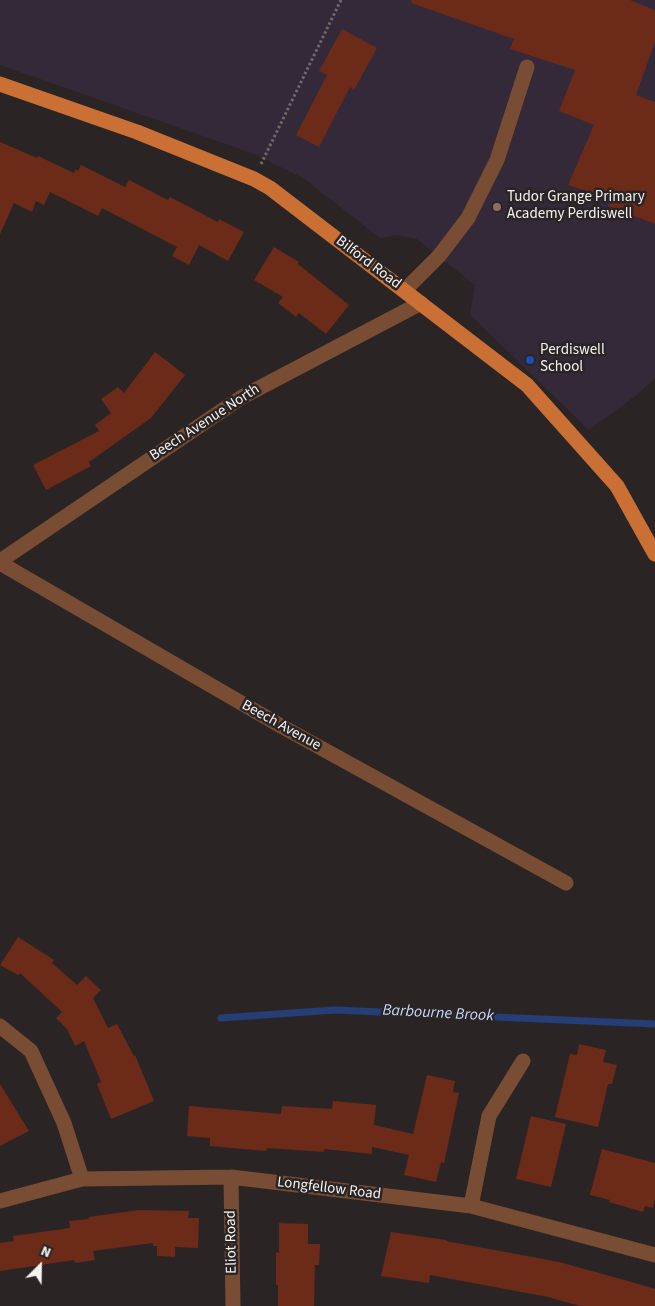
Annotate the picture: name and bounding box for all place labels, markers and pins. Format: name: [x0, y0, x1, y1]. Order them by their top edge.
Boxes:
place label: Tudor Grange Primary Academy Perdiswell: [507, 189, 645, 224]
marker: Tudor Grange Primary Academy Perdiswell: [491, 201, 503, 213]
place label: Perdiswell School: [540, 342, 605, 377]
marker: Perdiswell School: [524, 354, 536, 366]

